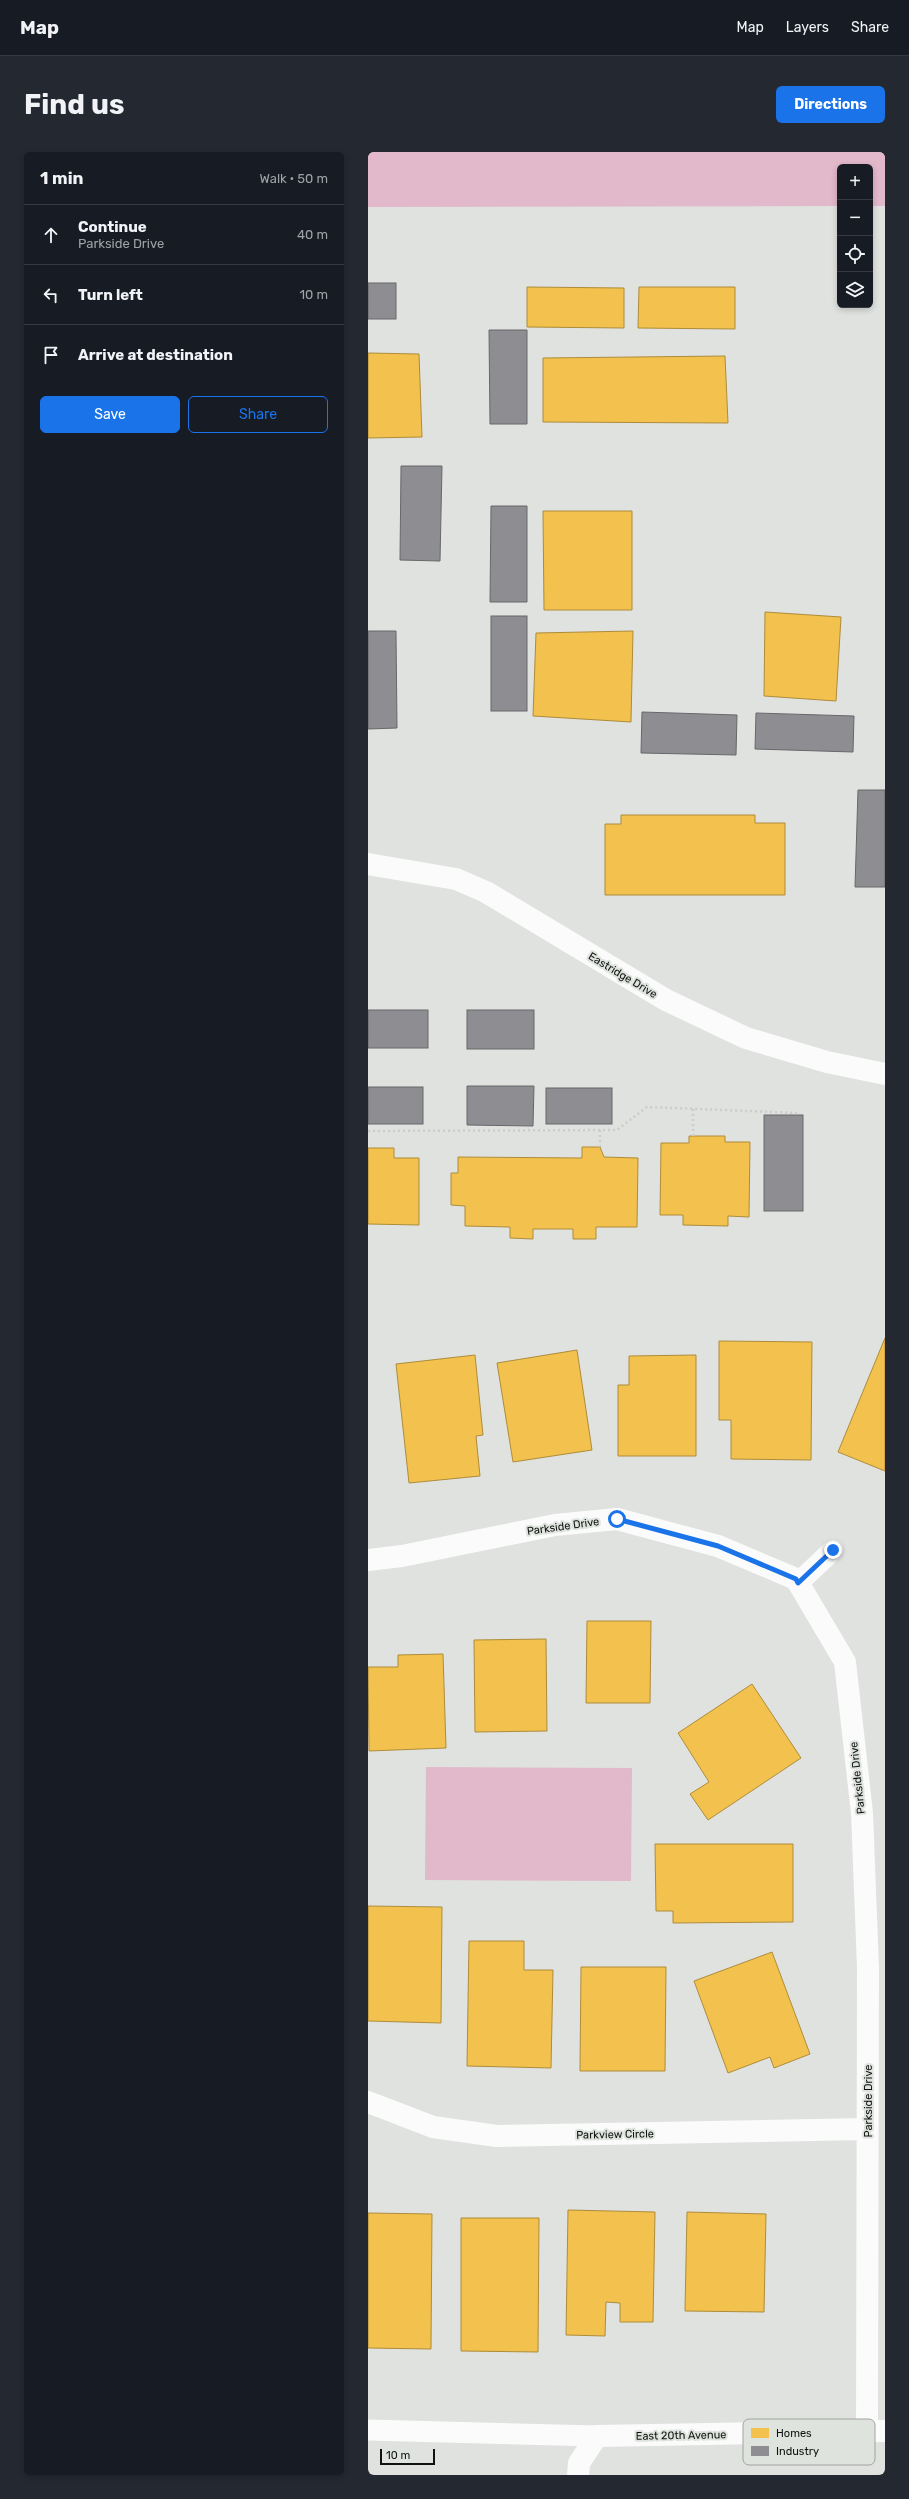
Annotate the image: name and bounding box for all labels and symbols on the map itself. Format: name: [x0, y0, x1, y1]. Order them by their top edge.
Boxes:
street label: Eastridge Drive: [586, 950, 659, 1001]
route start: [608, 1510, 626, 1528]
street label: Parkside Drive: [526, 1515, 600, 1538]
route end: [824, 1541, 842, 1559]
street label: Parkside Drive: [847, 1741, 868, 1815]
street label: Parkside Drive: [862, 2065, 875, 2137]
street label: Parkview Circle: [576, 2127, 654, 2142]
legend: [743, 2419, 875, 2465]
text: Homes: [776, 2427, 812, 2440]
street label: East 20th Avenue: [636, 2428, 726, 2443]
text: Industry: [776, 2445, 819, 2458]
scale bar: [380, 2447, 435, 2466]

